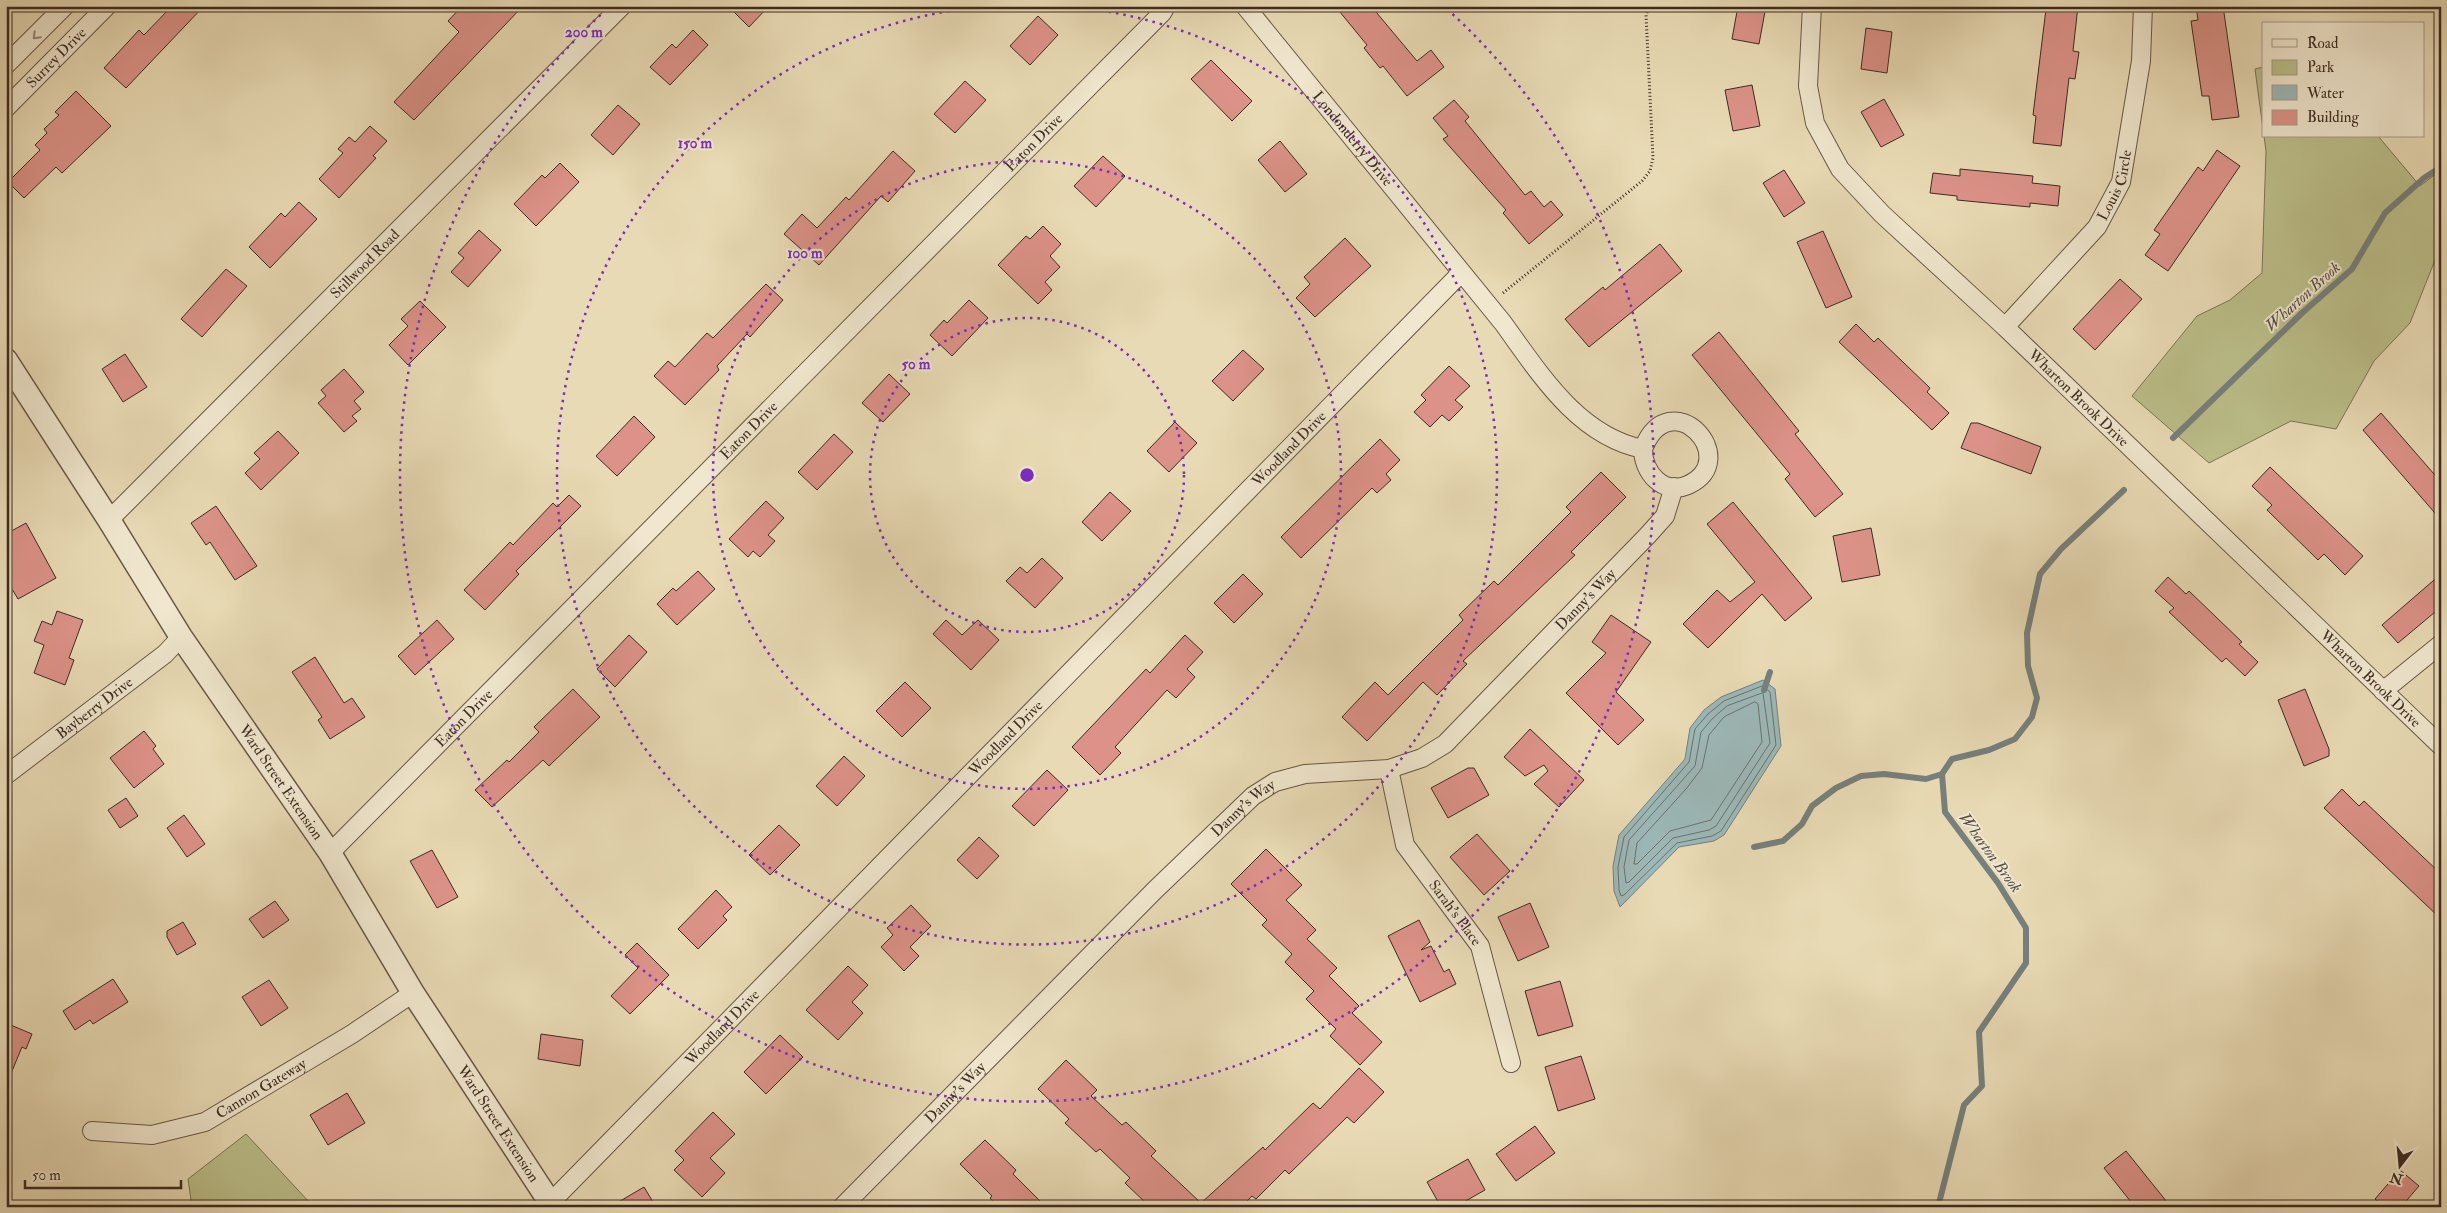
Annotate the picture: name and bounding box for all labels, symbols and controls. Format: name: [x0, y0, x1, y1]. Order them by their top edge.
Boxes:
legend: [2262, 22, 2424, 138]
text: 200 m: [565, 23, 603, 42]
street label: Surrey Drive: [22, 24, 90, 92]
one-way arrow: [33, 30, 42, 39]
text: Road: [2307, 34, 2339, 53]
text: Park: [2307, 58, 2334, 77]
text: Water: [2306, 84, 2344, 103]
street label: Londonderry Drive: [1308, 87, 1397, 190]
text: Building: [2307, 108, 2359, 127]
street label: Eaton Drive: [1001, 110, 1067, 176]
text: 150 m: [678, 134, 712, 153]
street label: Louis Circle: [2093, 148, 2136, 224]
street label: Stillwood Road: [326, 225, 404, 303]
text: 100 m: [787, 244, 823, 263]
water label: Wharton Brook: [2261, 257, 2345, 336]
street label: Wharton Brook Drive: [2023, 345, 2133, 451]
text: 50 m: [902, 355, 931, 374]
street label: Eaton Drive: [716, 398, 782, 464]
street label: Woodland Drive: [1247, 407, 1331, 492]
centre of rings: [1018, 466, 1036, 484]
street label: Danny's Way: [1552, 564, 1621, 635]
street label: Wharton Brook Drive: [2315, 625, 2425, 732]
street label: Bayberry Drive: [52, 673, 137, 743]
street label: Eaton Drive: [431, 685, 497, 751]
street label: Woodland Drive: [964, 696, 1047, 781]
street label: Ward Street Extension: [234, 720, 327, 844]
street label: Danny's Way: [1207, 775, 1279, 841]
water label: Wharton Brook: [1954, 809, 2026, 897]
street label: Sarah's Place: [1424, 876, 1486, 950]
street label: Woodland Drive: [681, 986, 764, 1070]
street label: Cannon Gateway: [212, 1054, 310, 1123]
street label: Danny's Way: [921, 1058, 990, 1128]
street label: Ward Street Extension: [452, 1061, 543, 1186]
north arrow: [2374, 1140, 2424, 1190]
scale bar: [25, 1158, 181, 1190]
text: 50 m: [32, 1166, 61, 1185]
text: N: [2388, 1168, 2406, 1188]

